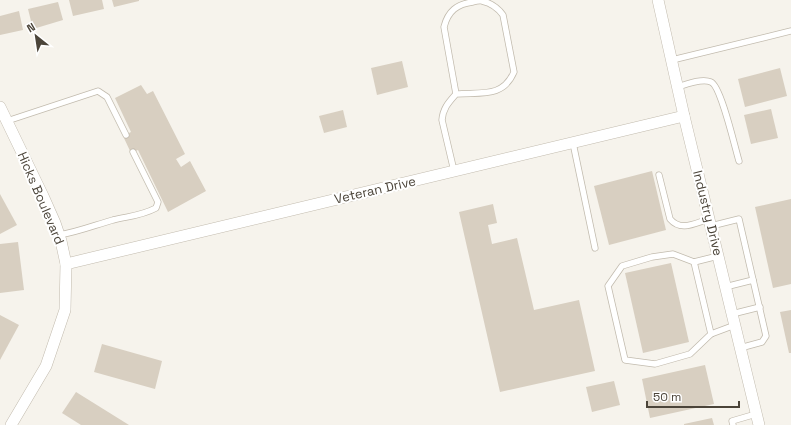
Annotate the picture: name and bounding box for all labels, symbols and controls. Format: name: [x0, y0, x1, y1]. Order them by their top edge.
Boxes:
north arrow: [16, 16, 56, 56]
text: N: [24, 19, 38, 35]
street label: Hicks Boulevard: [14, 149, 68, 247]
street label: Industry Drive: [689, 168, 727, 258]
street label: Veteran Drive: [333, 172, 417, 208]
scale bar: [647, 383, 739, 409]
text: 50 m: [653, 389, 681, 405]

